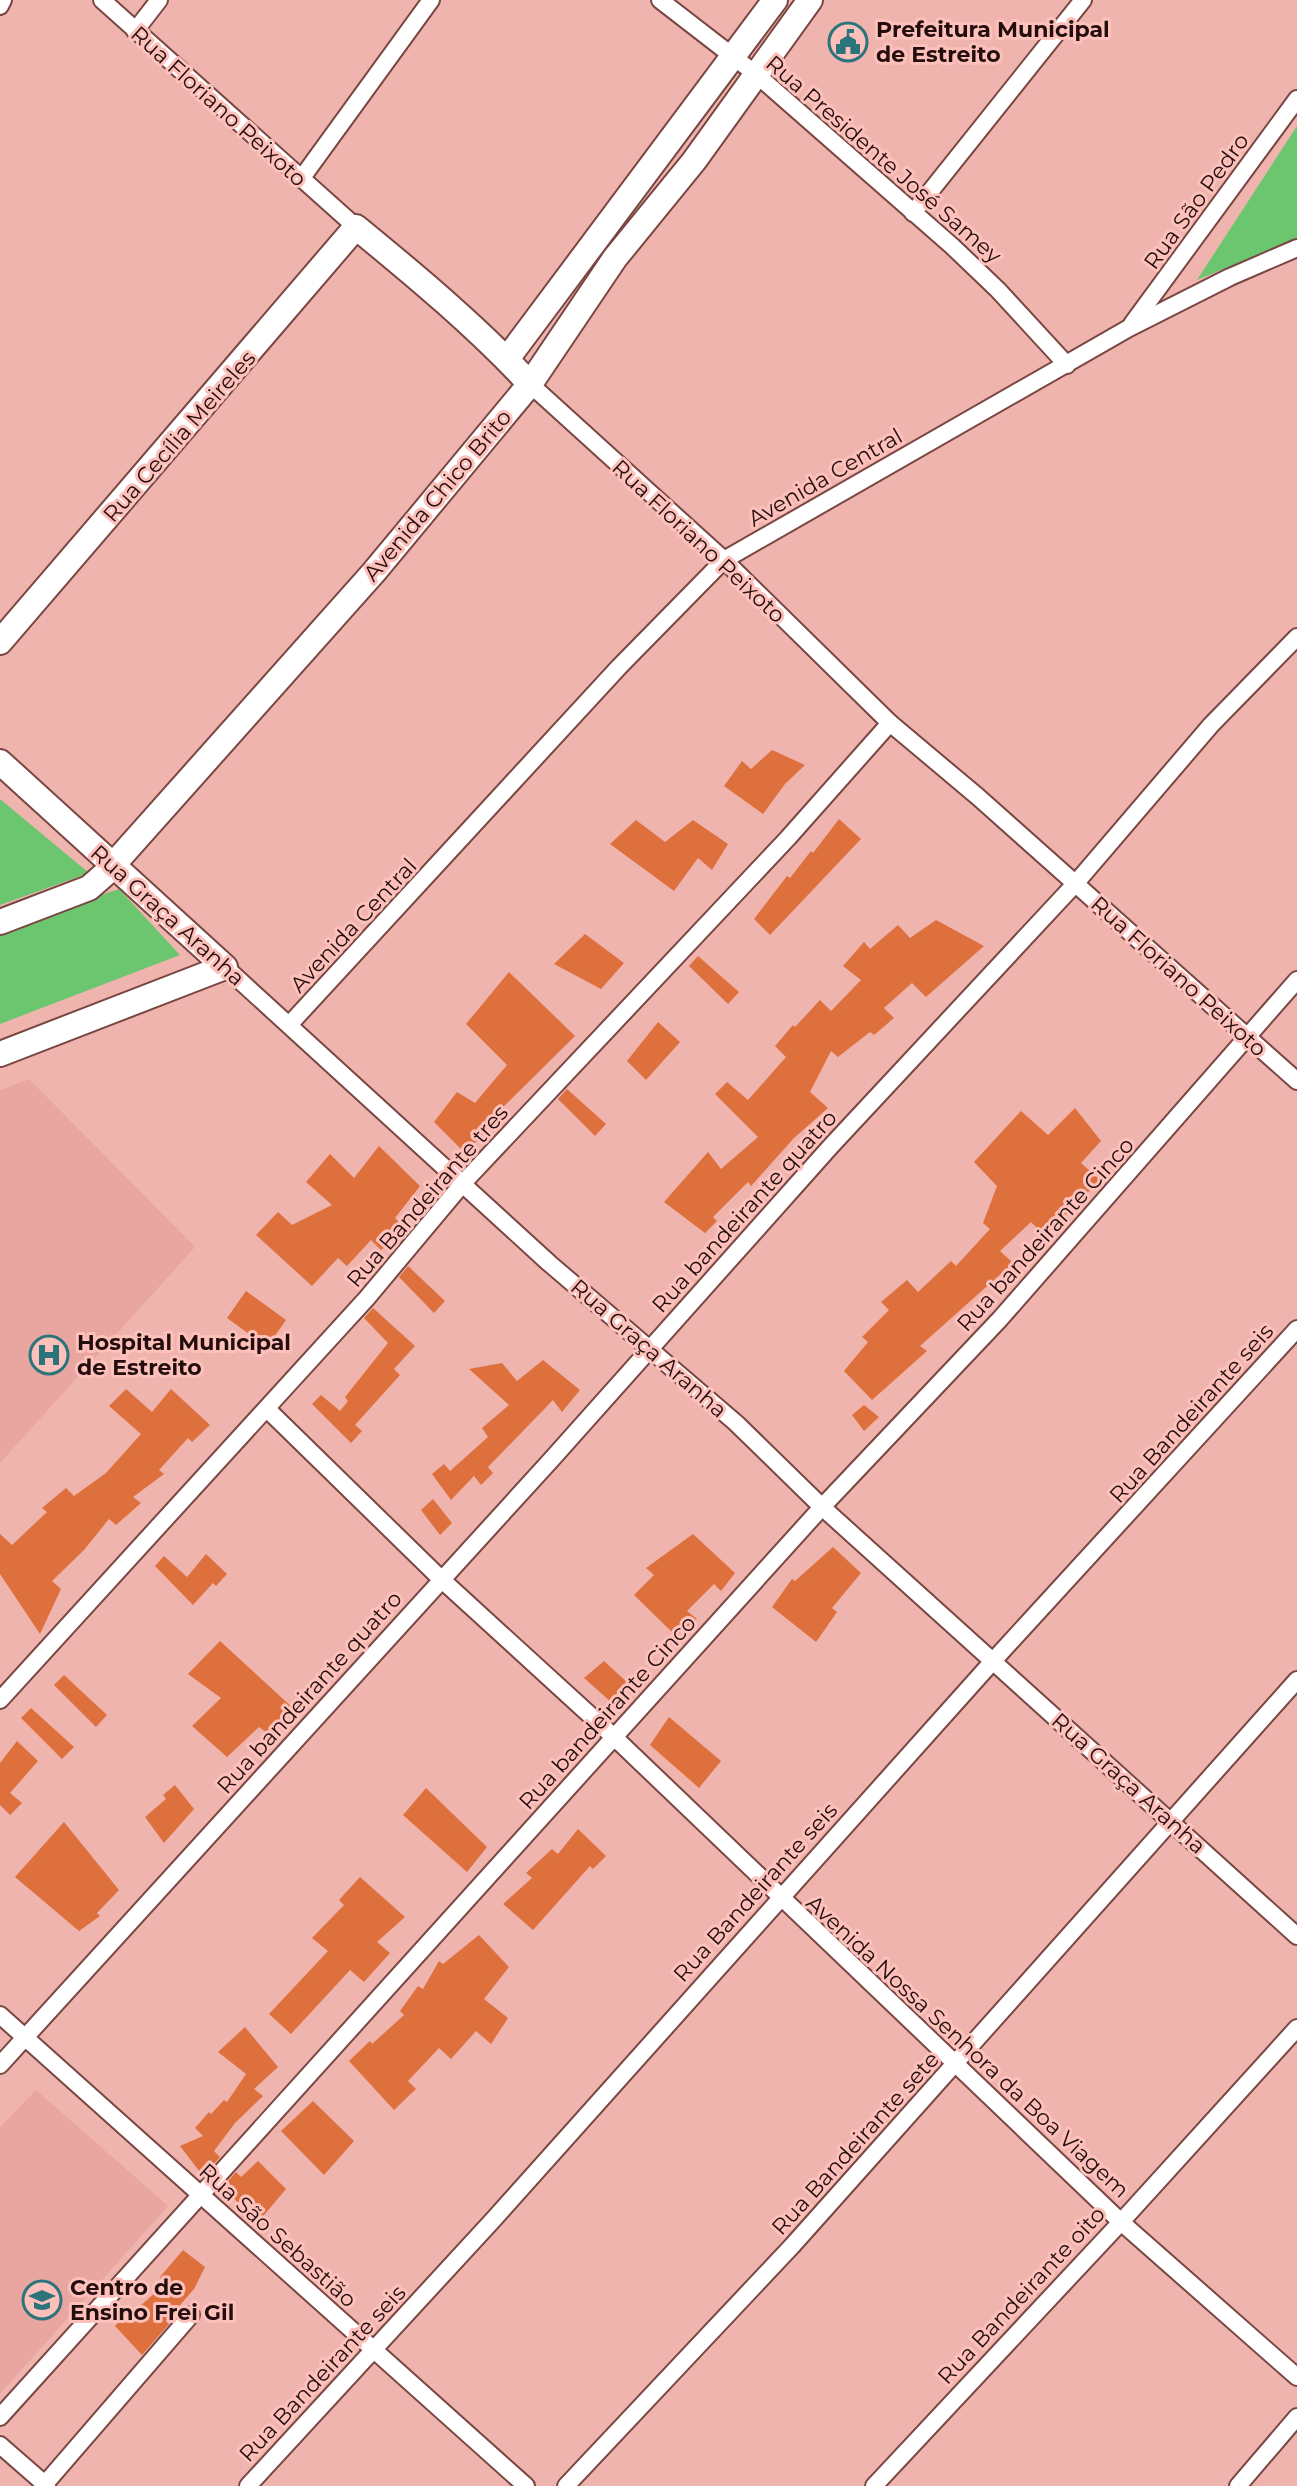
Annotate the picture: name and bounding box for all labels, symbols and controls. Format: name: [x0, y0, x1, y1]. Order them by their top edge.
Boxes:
place label: Prefeitura Municipal de Estreito: [876, 16, 1110, 68]
street label: Rua Floriano Peixoto: [125, 20, 312, 192]
public building icon: Prefeitura Municipal de Estreito: [827, 21, 869, 63]
street label: Rua Presidente José Samey: [760, 50, 1007, 269]
street label: Rua São Pedro: [1138, 128, 1255, 275]
street label: Rua Cecília Meireles: [98, 345, 261, 528]
street label: Avenida Chico Brito: [358, 404, 517, 587]
street label: Avenida Central: [743, 422, 907, 533]
street label: Rua Floriano Peixoto: [606, 454, 791, 629]
street label: Rua Graça Aranha: [85, 839, 250, 992]
street label: Avenida Central: [284, 853, 422, 998]
street label: Rua Floriano Peixoto: [1085, 890, 1272, 1062]
street label: Rua Bandeirante tres: [341, 1099, 514, 1293]
street label: Rua bandeirante quatro: [646, 1104, 843, 1318]
street label: Rua bandeirante Cinco: [951, 1132, 1140, 1337]
street label: Rua Graça Aranha: [565, 1273, 732, 1423]
street label: Rua Bandeirante seis: [1104, 1318, 1279, 1509]
place label: Hospital Municipal de Estreito: [77, 1329, 291, 1381]
hospital icon: Hospital Municipal de Estreito: [28, 1334, 70, 1376]
street label: Rua bandeirante quatro: [211, 1585, 408, 1799]
street label: Rua bandeirante Cinco: [513, 1610, 702, 1815]
street label: Rua Graça Aranha: [1046, 1707, 1211, 1860]
street label: Rua Bandeirante seis: [668, 1797, 843, 1988]
street label: Avenida Nossa Senhora da Boa Viagem: [801, 1889, 1135, 2203]
street label: Rua Bandeirante sete: [766, 2046, 945, 2241]
street label: Rua São Sebastião: [193, 2158, 362, 2313]
street label: Rua Bandeirante oito: [932, 2201, 1111, 2390]
place label: Centro de Ensino Frei Gil: [70, 2274, 234, 2326]
school or university icon: Centro de Ensino Frei Gil: [21, 2279, 63, 2321]
street label: Rua Bandeirante seis: [233, 2279, 412, 2467]

